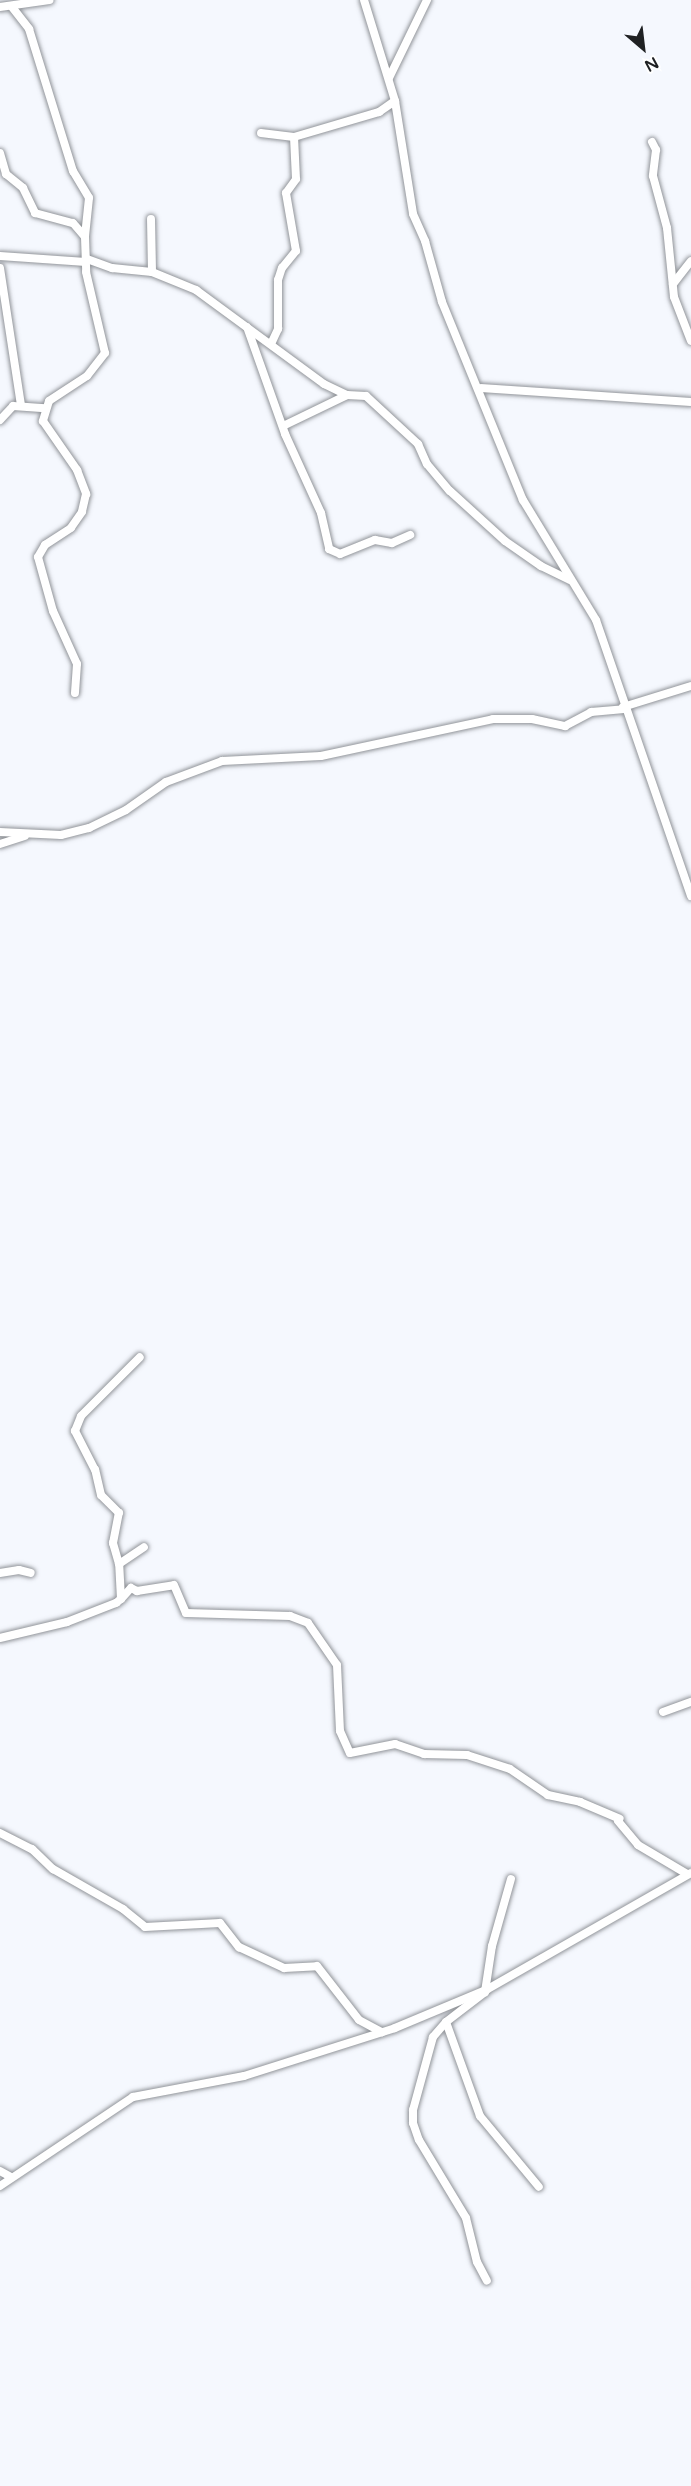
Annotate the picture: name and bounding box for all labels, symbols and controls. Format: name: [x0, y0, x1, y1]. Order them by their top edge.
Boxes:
north arrow: [613, 18, 673, 78]
text: N: [641, 52, 662, 76]

